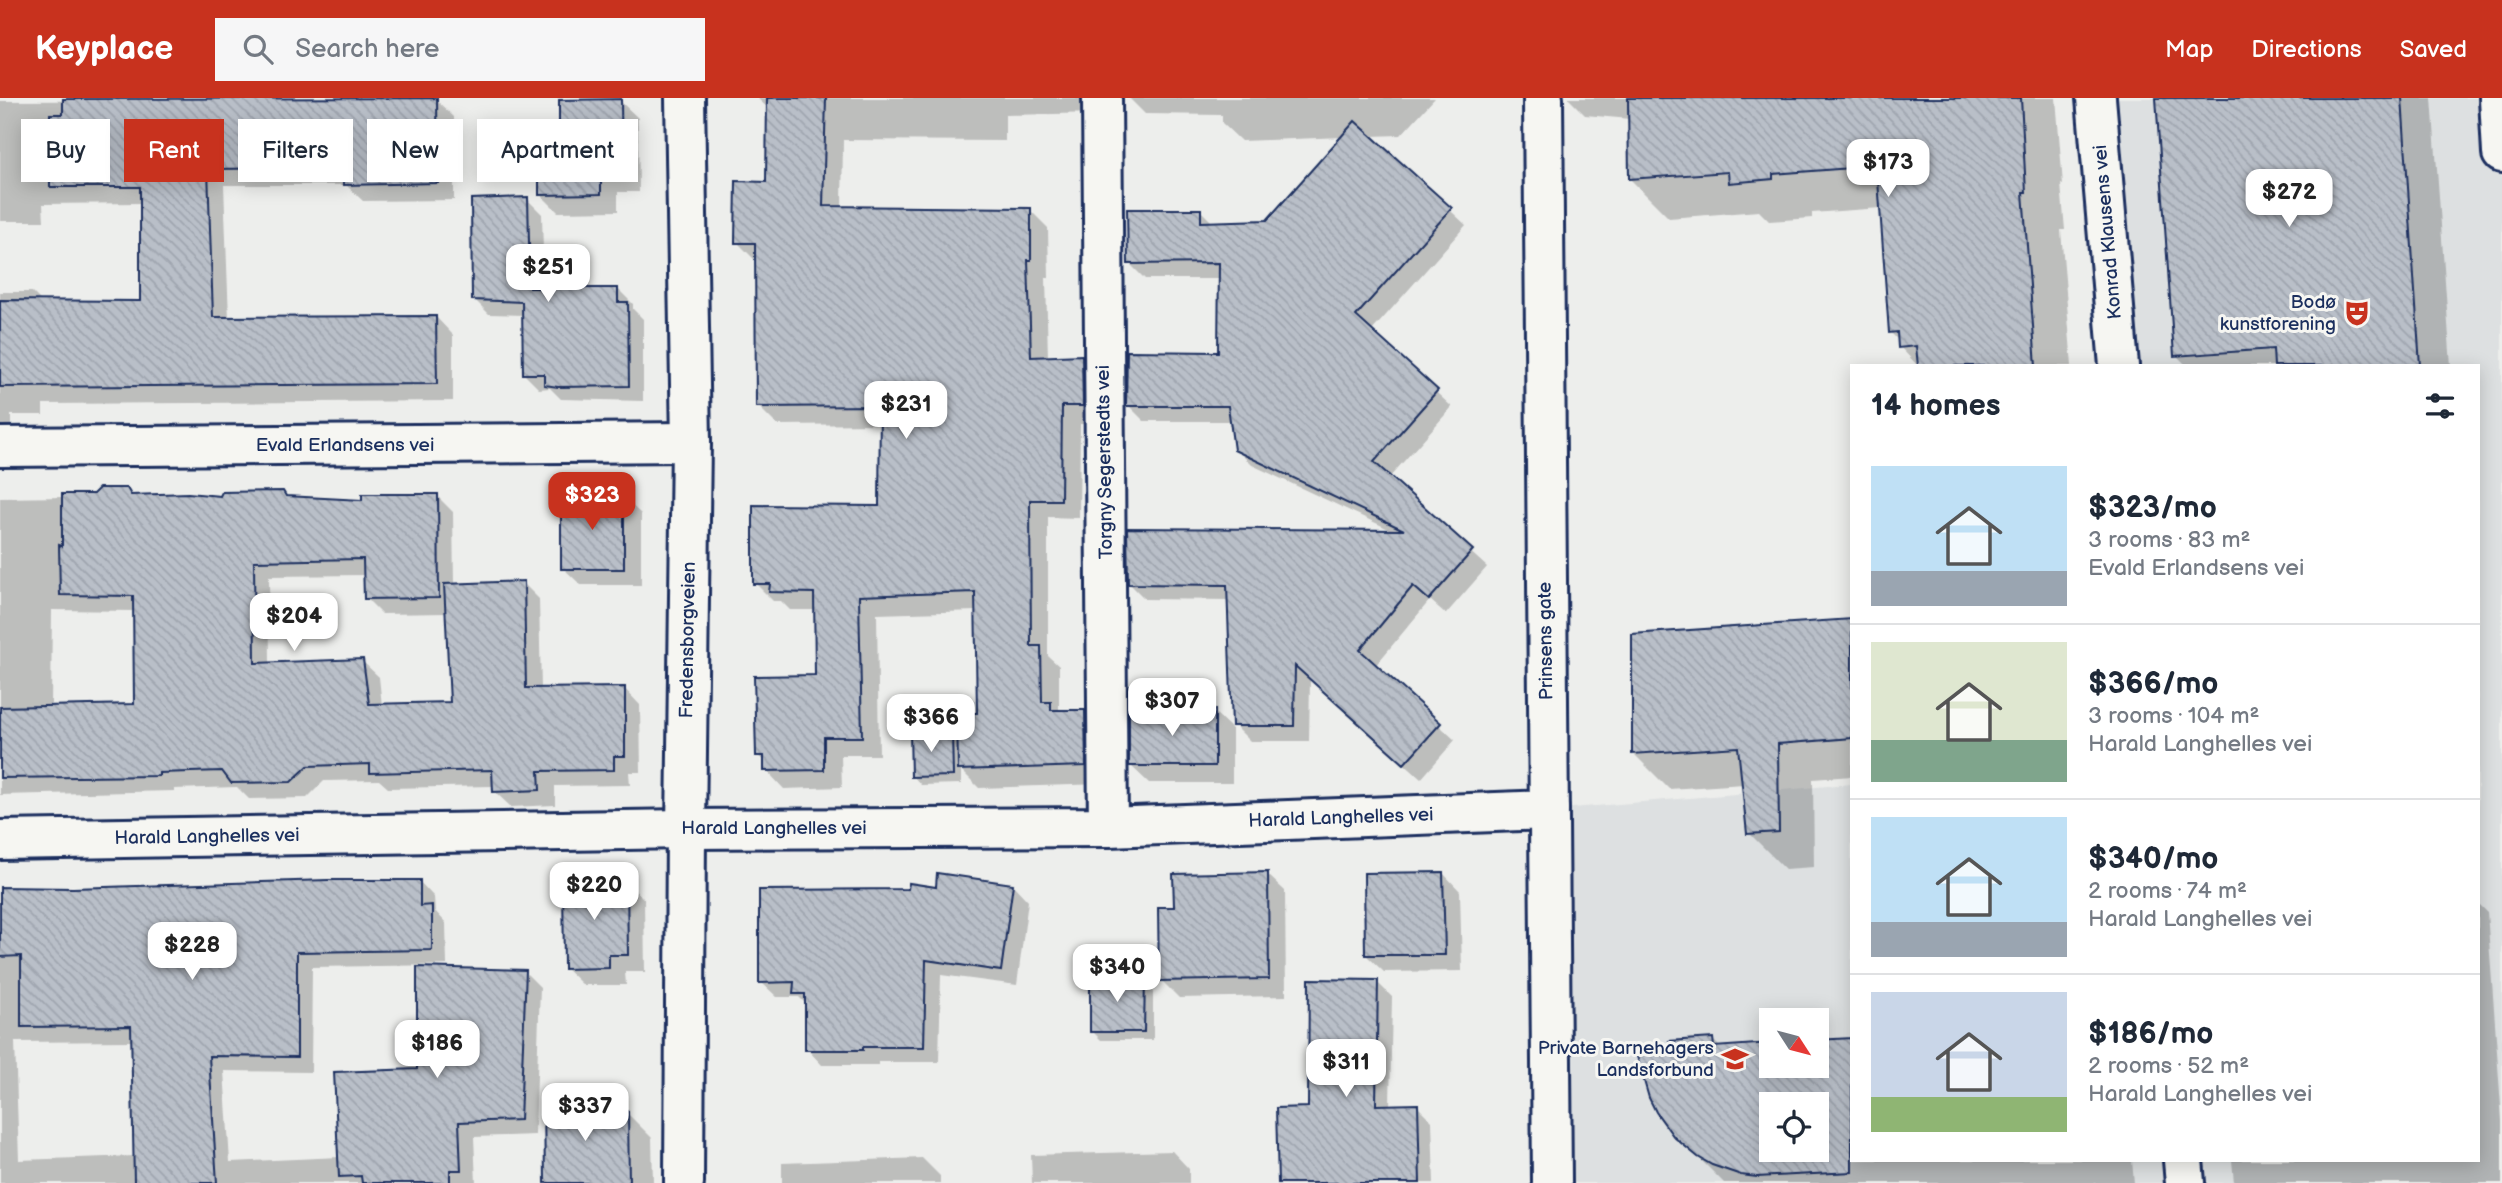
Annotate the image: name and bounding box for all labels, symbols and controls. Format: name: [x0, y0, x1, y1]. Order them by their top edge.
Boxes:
search box: [215, 18, 705, 81]
text: Keyplace: [35, 29, 173, 69]
icon: search: [239, 30, 277, 68]
text: Search here: [295, 34, 439, 65]
text: Map: [2165, 35, 2213, 64]
text: Directions: [2251, 35, 2362, 64]
text: Saved: [2400, 35, 2467, 64]
chip: Buy: [21, 119, 110, 182]
chip: Rent: [124, 119, 224, 182]
chip: Filters: [238, 119, 353, 182]
chip: New: [367, 119, 463, 182]
chip: Apartment: [477, 119, 638, 182]
pin: $173: [1847, 140, 1929, 199]
street label: Konrad Klausens vei: [2089, 144, 2127, 320]
text: $173: [1863, 148, 1913, 176]
pin: $272: [2248, 170, 2330, 229]
text: $272: [2262, 178, 2316, 206]
pin: $251: [507, 244, 589, 304]
text: $251: [522, 253, 574, 281]
place label: Bodø kunstforening: [2220, 291, 2336, 336]
theatre icon: Bodø kunstforening: [2342, 298, 2372, 328]
street label: Torgny Segerstedts vei: [1092, 365, 1118, 559]
pin: $231: [865, 382, 947, 441]
icon: filters: [2421, 387, 2459, 425]
text: 14 homes: [1871, 388, 2000, 424]
text: $231: [880, 390, 932, 418]
street label: Evald Erlandsens vei: [256, 434, 434, 457]
pin: $323: [551, 472, 633, 532]
text: $323: [564, 481, 620, 509]
text: $323/mo: [2088, 490, 2217, 526]
icon: home: [1927, 494, 2011, 578]
text: 3 rooms · 83 m²: [2088, 526, 2250, 554]
text: Evald Erlandsens vei: [2088, 554, 2304, 582]
street label: Fredensborgveien: [675, 561, 701, 719]
street label: Prinsens gate: [1533, 582, 1559, 700]
pin: $204: [253, 594, 335, 653]
text: $204: [266, 602, 322, 630]
text: $366/mo: [2088, 666, 2218, 702]
icon: home: [1927, 670, 2011, 754]
pin: $307: [1131, 678, 1213, 738]
text: $307: [1144, 687, 1200, 715]
pin: $366: [890, 694, 972, 754]
text: 3 rooms · 104 m²: [2088, 702, 2259, 730]
text: $366: [903, 703, 959, 731]
text: Harald Langhelles vei: [2088, 730, 2312, 758]
street label: Harald Langhelles vei: [1248, 803, 1434, 833]
street label: Harald Langhelles vei: [681, 817, 867, 840]
street label: Harald Langhelles vei: [114, 824, 300, 850]
text: $340/mo: [2088, 841, 2218, 877]
icon: home: [1927, 845, 2011, 929]
pin: $220: [553, 862, 635, 922]
text: $220: [566, 871, 622, 899]
text: 2 rooms · 74 m²: [2088, 877, 2247, 905]
text: Harald Langhelles vei: [2088, 905, 2312, 933]
pin: $228: [151, 922, 233, 982]
text: $228: [164, 931, 220, 959]
pin: $340: [1076, 944, 1158, 1004]
text: $340: [1089, 953, 1145, 981]
north arrow: [1759, 1008, 1829, 1078]
map controls: [1759, 1008, 1829, 1162]
text: $186/mo: [2088, 1016, 2213, 1052]
pin: $186: [396, 1020, 478, 1080]
icon: home: [1927, 1020, 2011, 1104]
text: $186: [411, 1029, 463, 1057]
place label: Private Barnehagers Landsforbund: [1538, 1037, 1714, 1082]
pin: $311: [1305, 1040, 1387, 1099]
school or university icon: Private Barnehagers Landsforbund: [1720, 1044, 1750, 1074]
text: $311: [1322, 1048, 1370, 1076]
text: 2 rooms · 52 m²: [2088, 1052, 2249, 1080]
text: Harald Langhelles vei: [2088, 1080, 2312, 1108]
pin: $337: [544, 1084, 626, 1143]
text: $337: [558, 1092, 612, 1120]
button: locate: [1759, 1092, 1829, 1162]

